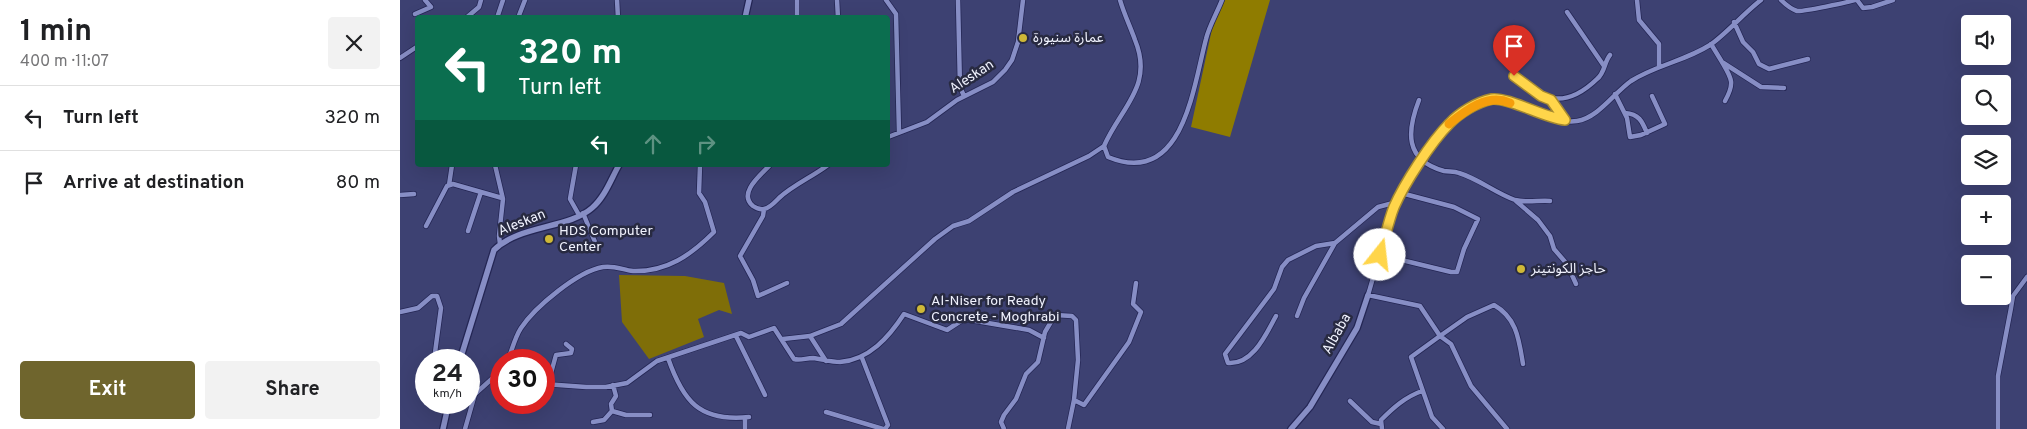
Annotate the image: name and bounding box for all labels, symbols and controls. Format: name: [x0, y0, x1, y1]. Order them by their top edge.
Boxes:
text: 1 min: [20, 14, 92, 51]
map controls: [1961, 15, 2011, 305]
button: sound: [1961, 15, 2011, 65]
button: close: [328, 17, 380, 69]
pin: [1493, 25, 1535, 76]
place label: عمارة سنيورة: [1033, 30, 1104, 47]
text: 320 m: [518, 32, 622, 76]
marker: عمارة سنيورة: [1017, 32, 1029, 44]
icon: arrive: [1500, 32, 1528, 60]
icon: left: [435, 35, 500, 100]
text: 400 m · 11:07: [20, 52, 109, 72]
street label: Aleskan: [947, 56, 997, 98]
text: Turn left: [518, 75, 601, 102]
button: search: [1961, 75, 2011, 125]
icon: left: [20, 104, 48, 132]
text: Turn left: [63, 106, 139, 130]
text: 320 m: [325, 106, 380, 130]
icon: left: [586, 130, 614, 158]
icon: ahead: [639, 130, 667, 158]
icon: right: [692, 130, 720, 158]
button: layers: [1961, 135, 2011, 185]
icon: arrive: [20, 169, 48, 197]
text: Arrive at destination: [63, 171, 244, 195]
text: 80 m: [336, 171, 380, 195]
button: +: [1961, 195, 2011, 245]
street label: Aleskan: [496, 206, 548, 240]
place label: HDS Computer Center: [559, 223, 653, 256]
position arrow: [1353, 228, 1405, 280]
marker: HDS Computer Center: [543, 233, 555, 245]
button: −: [1961, 255, 2011, 305]
place label: حاجز الكونتينر: [1530, 261, 1606, 278]
marker: حاجز الكونتينر: [1515, 263, 1527, 275]
place label: Al-Niser for Ready Concrete - Moghrabi: [931, 293, 1060, 326]
marker: Al-Niser for Ready Concrete - Moghrabi: [915, 303, 927, 315]
street label: Albaba: [1319, 311, 1355, 357]
speed limit sign: 30: [490, 349, 555, 414]
text: 24: [432, 359, 463, 391]
button: Exit: [20, 361, 195, 419]
button: Share: [205, 361, 380, 419]
text: km/h: [433, 386, 462, 402]

